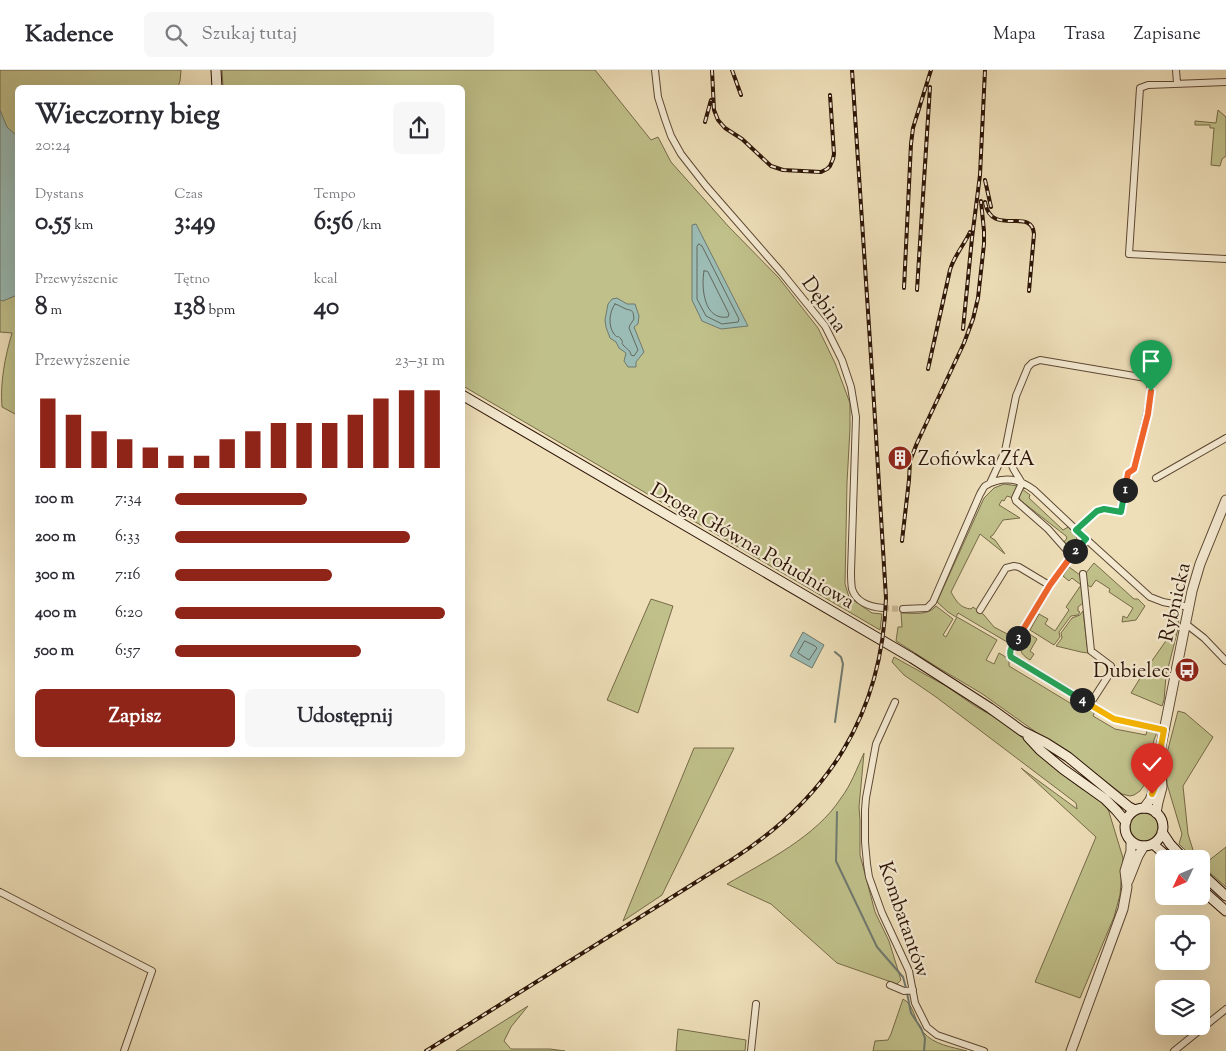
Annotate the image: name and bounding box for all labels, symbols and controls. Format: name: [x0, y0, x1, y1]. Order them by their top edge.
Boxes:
search box: [144, 12, 494, 57]
text: Kadence: [25, 18, 114, 52]
icon: search: [162, 21, 190, 49]
text: Szukaj tutaj: [202, 21, 297, 48]
text: Mapa: [993, 22, 1036, 48]
text: Trasa: [1064, 22, 1105, 48]
text: Zapisane: [1133, 22, 1201, 48]
text: Wieczorny bieg: [35, 96, 220, 136]
button: share: [393, 102, 445, 154]
text: 20:24: [35, 135, 71, 158]
text: Dystans: [35, 185, 84, 205]
text: Czas: [174, 185, 203, 205]
text: Tempo: [314, 185, 356, 205]
text: 0.55: [35, 205, 71, 241]
text: 3:49: [174, 205, 215, 241]
text: 6:56: [314, 205, 353, 241]
text: km: [71, 216, 93, 236]
text: /km: [353, 216, 382, 236]
text: Przewyższenie: [35, 270, 118, 290]
text: Tętno: [174, 270, 210, 290]
text: kcal: [314, 270, 338, 290]
street label: Dębina: [793, 271, 853, 339]
text: 8: [35, 290, 48, 326]
text: 138: [174, 290, 205, 326]
text: 40: [314, 290, 339, 326]
text: m: [48, 301, 62, 321]
text: bpm: [205, 301, 235, 321]
pin: [1130, 340, 1172, 391]
icon: arrive: [1137, 347, 1165, 375]
text: Przewyższenie: [35, 350, 130, 373]
text: 23–31 m: [395, 350, 445, 373]
building icon: Zofiówka ZfA: [887, 445, 913, 471]
place label: Zofiówka ZfA: [918, 446, 1035, 475]
street label: Droga Główna Południowa: [644, 477, 859, 618]
pin: 1: [1112, 478, 1138, 502]
text: 1: [1123, 480, 1128, 500]
text: 100 m: [35, 488, 74, 511]
text: 7:34: [115, 488, 142, 511]
text: 200 m: [35, 526, 76, 549]
text: 6:33: [115, 526, 140, 549]
pin: 2: [1062, 538, 1088, 564]
text: 2: [1072, 541, 1079, 561]
street label: Rybnicka: [1153, 560, 1200, 645]
text: 300 m: [35, 564, 75, 587]
text: 7:16: [115, 564, 141, 587]
text: 400 m: [35, 602, 77, 625]
text: 6:20: [115, 602, 143, 625]
pin: 3: [1006, 626, 1030, 650]
text: 3: [1016, 628, 1021, 648]
text: 500 m: [35, 640, 74, 663]
text: 6:57: [115, 640, 140, 663]
bus stop icon: Dubielec: [1174, 657, 1200, 683]
place label: Dubielec: [1093, 658, 1170, 687]
pin: 4: [1070, 688, 1094, 712]
button: Zapisz: [35, 689, 235, 747]
button: Udostępnij: [245, 689, 445, 747]
text: 4: [1079, 690, 1086, 710]
pin: [1131, 743, 1173, 794]
icon: check: [1138, 750, 1166, 778]
north arrow: [1155, 850, 1210, 905]
map controls: [1155, 850, 1210, 1035]
street label: Kombatantów: [869, 858, 936, 982]
button: locate: [1155, 915, 1210, 970]
button: layers: [1155, 980, 1210, 1035]

